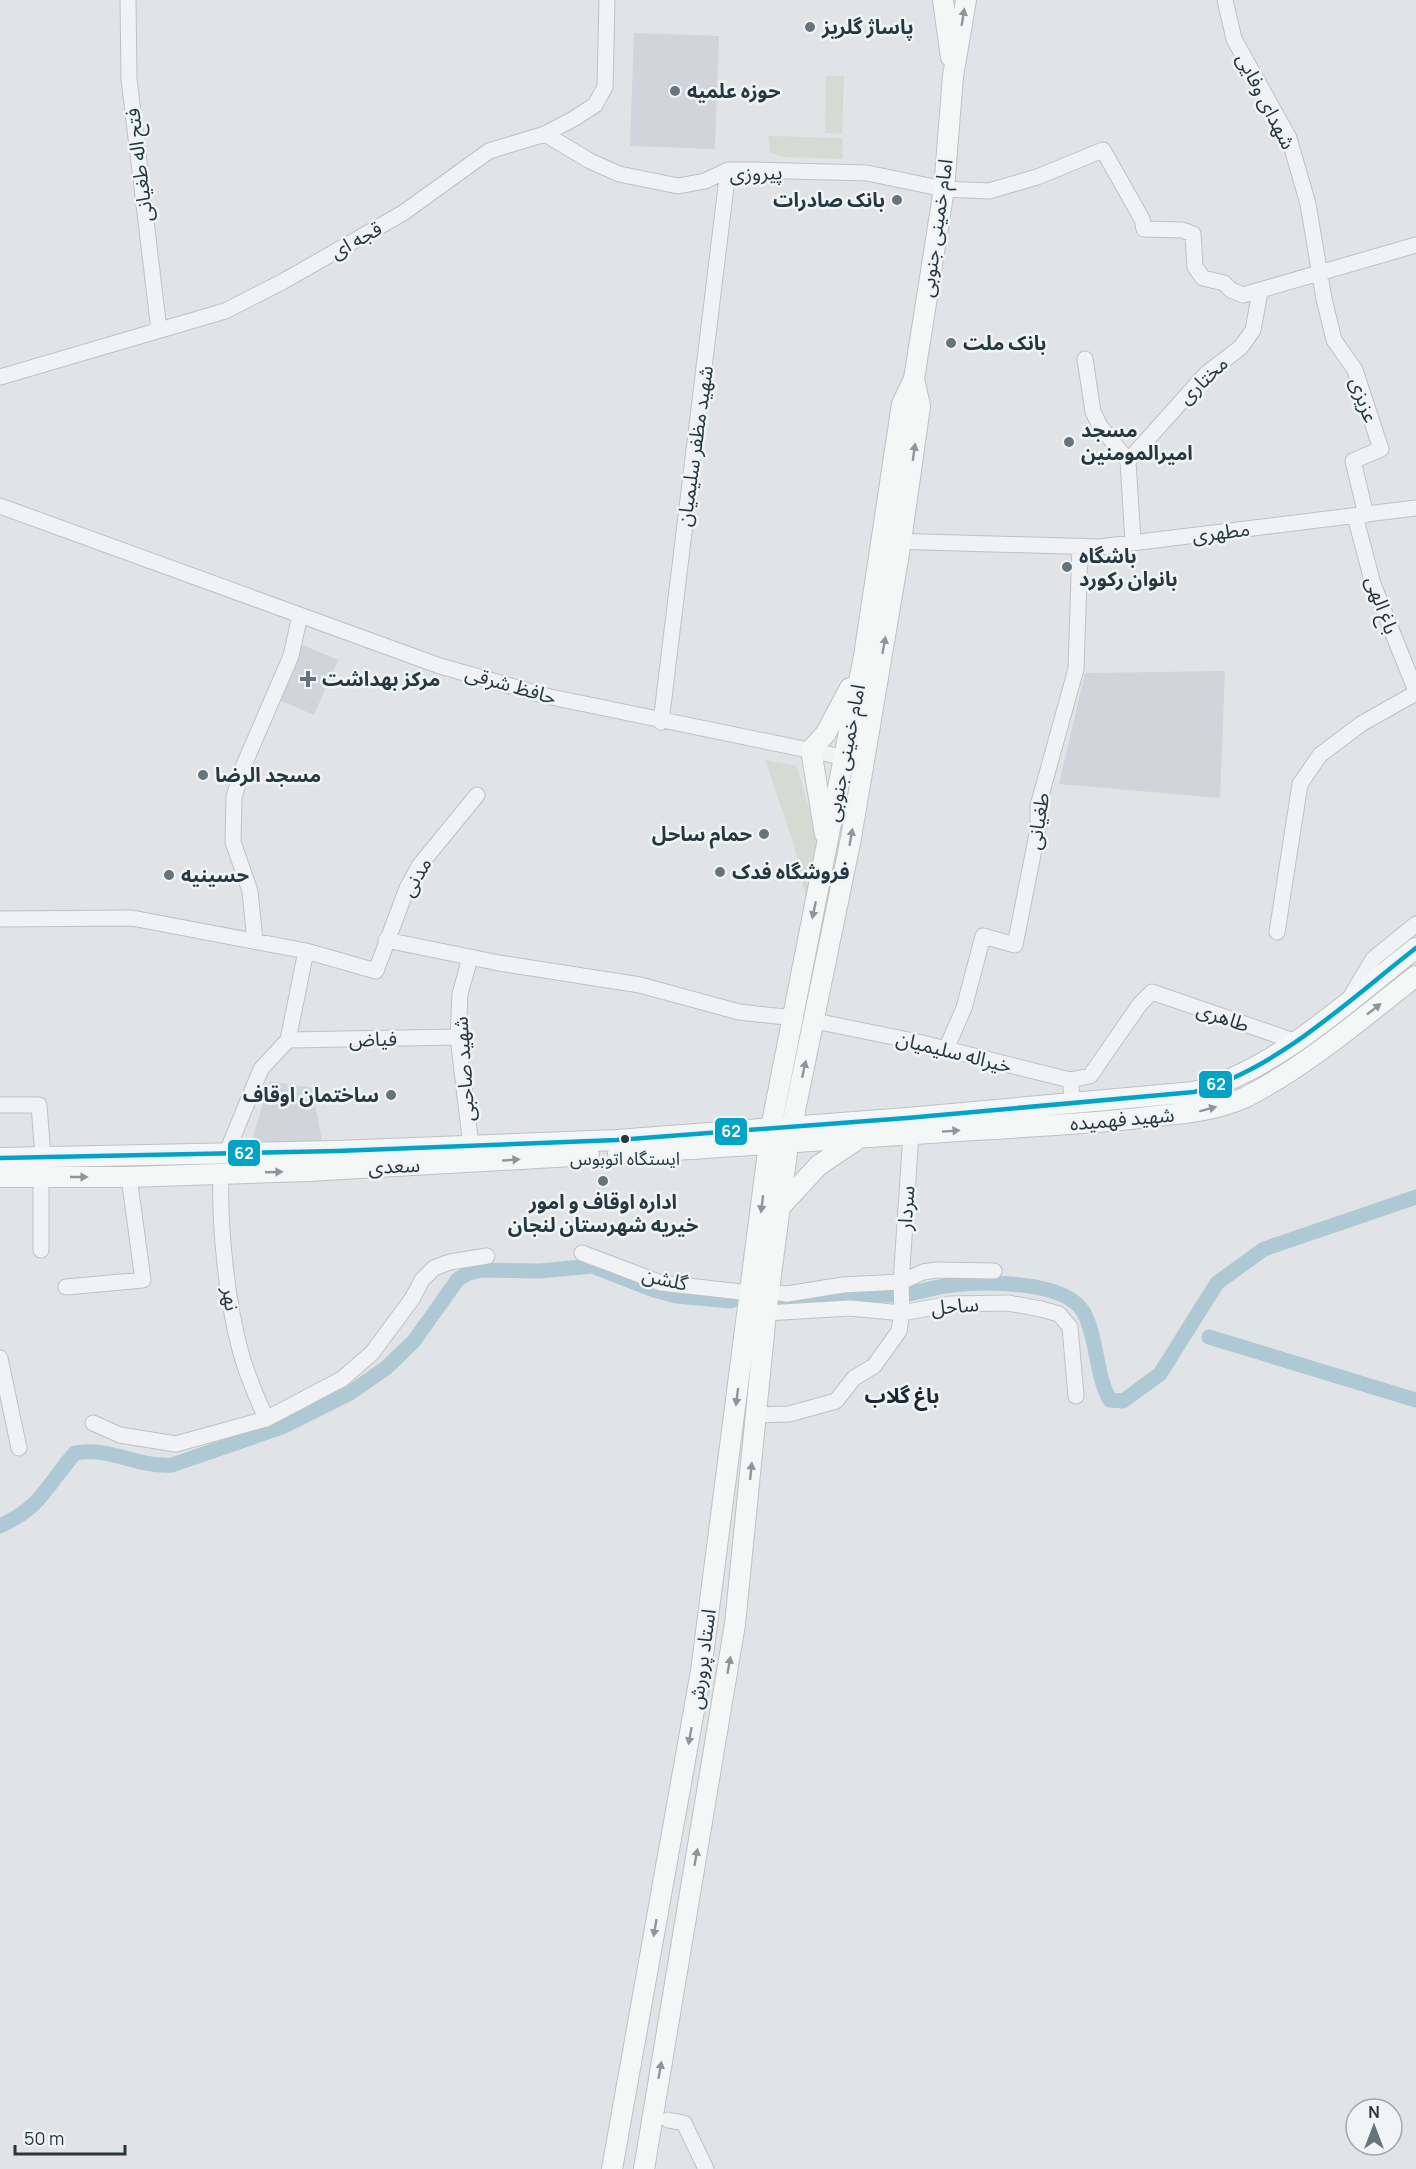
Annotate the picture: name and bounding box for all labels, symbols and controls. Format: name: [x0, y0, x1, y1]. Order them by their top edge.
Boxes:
one-way arrow: [959, 8, 968, 27]
place label: پاساژ گلریز: [821, 13, 914, 41]
marker: پاساژ گلریز: [803, 20, 817, 34]
street label: شهدای وفایی: [1231, 48, 1302, 154]
place label: حوزه علمیه: [687, 77, 781, 104]
marker: حوزه علمیه: [668, 84, 682, 98]
street label: فتح اله طغیانی: [118, 106, 161, 223]
street label: امام خمینی جنوبی: [912, 157, 961, 299]
street label: پیروزی: [729, 158, 783, 187]
place label: بانک صادرات: [773, 186, 885, 213]
marker: بانک صادرات: [890, 193, 904, 207]
street label: قجه ای: [325, 214, 387, 265]
place label: بانک ملت: [963, 329, 1046, 356]
marker: بانک ملت: [944, 336, 958, 350]
street label: مختاری: [1172, 350, 1233, 410]
street label: شهید مظفر سلیمیان: [670, 364, 719, 528]
street label: عزیزی: [1344, 373, 1385, 426]
place label: مسجد امیرالمومنین: [1081, 416, 1193, 466]
marker: مسجد امیرالمومنین: [1062, 435, 1076, 449]
one-way arrow: [909, 442, 919, 461]
street label: مطهری: [1191, 515, 1251, 548]
place label: باشگاه بانوان رکورد: [1079, 542, 1178, 592]
marker: باشگاه بانوان رکورد: [1060, 560, 1074, 574]
street label: باغ الهی: [1358, 572, 1405, 638]
one-way arrow: [880, 635, 889, 654]
street label: حافظ شرقی: [462, 659, 560, 710]
place label: مرکز بهداشت: [322, 665, 440, 692]
marker: مرکز بهداشت: [299, 670, 317, 688]
street label: امام خمینی جنوبی: [818, 682, 873, 824]
place label: مسجد الرضا: [215, 761, 321, 788]
marker: مسجد الرضا: [196, 768, 210, 782]
street label: طغیانی: [1020, 790, 1055, 851]
place label: حمام ساحل: [652, 820, 752, 849]
marker: حمام ساحل: [757, 827, 771, 841]
one-way arrow: [847, 827, 856, 846]
street label: مدنی: [394, 852, 438, 901]
place label: فروشگاه فدک: [732, 858, 850, 885]
place label: حسینیه: [181, 861, 250, 888]
marker: فروشگاه فدک: [713, 865, 727, 879]
marker: حسینیه: [162, 868, 176, 882]
one-way arrow: [809, 901, 818, 920]
street label: طاهری: [1193, 995, 1253, 1038]
one-way arrow: [1366, 1004, 1381, 1016]
street label: شهید صاحبی: [446, 1016, 481, 1122]
street label: خیراله سلیمیان: [894, 1024, 1015, 1079]
street label: فیاض: [349, 1025, 397, 1052]
one-way arrow: [800, 1059, 809, 1078]
line badge: 62: [1198, 1070, 1233, 1099]
text: 62: [1206, 1073, 1226, 1095]
place label: ساختمان اوقاف: [243, 1081, 379, 1108]
marker: ساختمان اوقاف: [384, 1088, 398, 1102]
street label: شهید فهمیده: [1069, 1100, 1175, 1137]
one-way arrow: [1199, 1104, 1217, 1113]
line badge: 62: [714, 1117, 748, 1146]
text: 62: [721, 1120, 741, 1142]
one-way arrow: [942, 1127, 961, 1136]
marker: ایستگاه اتوبوس: [619, 1133, 631, 1145]
line badge: 62: [227, 1139, 261, 1167]
text: 62: [234, 1142, 254, 1164]
place label: ایستگاه اتوبوس: [570, 1146, 680, 1170]
street label: سعدی: [367, 1151, 421, 1180]
one-way arrow: [502, 1155, 521, 1164]
one-way arrow: [265, 1167, 284, 1177]
one-way arrow: [70, 1172, 89, 1182]
marker: اداره اوقاف و امور خیریه شهرستان لنجان: [596, 1174, 610, 1188]
street label: سردار: [890, 1185, 921, 1232]
place label: اداره اوقاف و امور خیریه شهرستان لنجان: [508, 1188, 699, 1238]
one-way arrow: [758, 1195, 767, 1214]
street label: گلشن: [640, 1260, 691, 1297]
street label: نهر: [217, 1285, 246, 1312]
street label: ساحل: [930, 1290, 980, 1321]
district label: باغ گلاب: [865, 1381, 939, 1411]
one-way arrow: [732, 1388, 741, 1407]
one-way arrow: [746, 1461, 756, 1480]
street label: استاد پرورش: [681, 1607, 722, 1711]
one-way arrow: [724, 1655, 733, 1674]
one-way arrow: [685, 1727, 694, 1746]
one-way arrow: [692, 1847, 701, 1866]
one-way arrow: [650, 1919, 659, 1938]
one-way arrow: [656, 2060, 665, 2079]
north arrow: [1344, 2097, 1404, 2157]
text: N: [1368, 2101, 1380, 2123]
scale bar: [15, 2118, 124, 2156]
text: 50 m: [24, 2126, 64, 2150]

